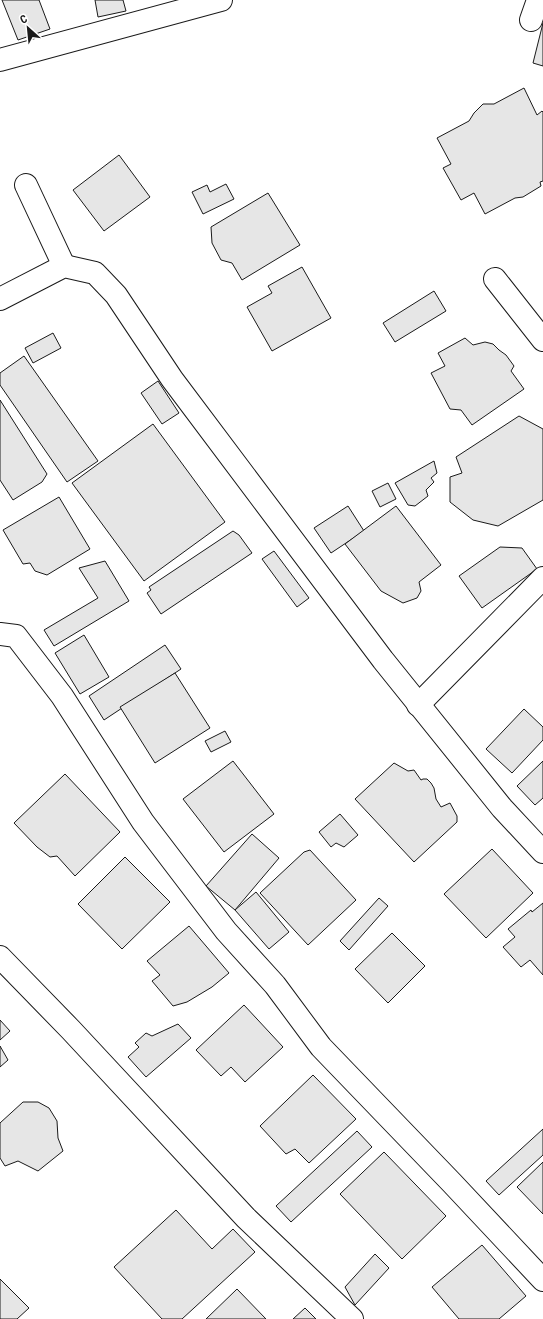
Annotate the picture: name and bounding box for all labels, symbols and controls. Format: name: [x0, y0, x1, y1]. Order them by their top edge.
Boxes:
north arrow: [8, 8, 48, 48]
text: С: [18, 12, 29, 27]

